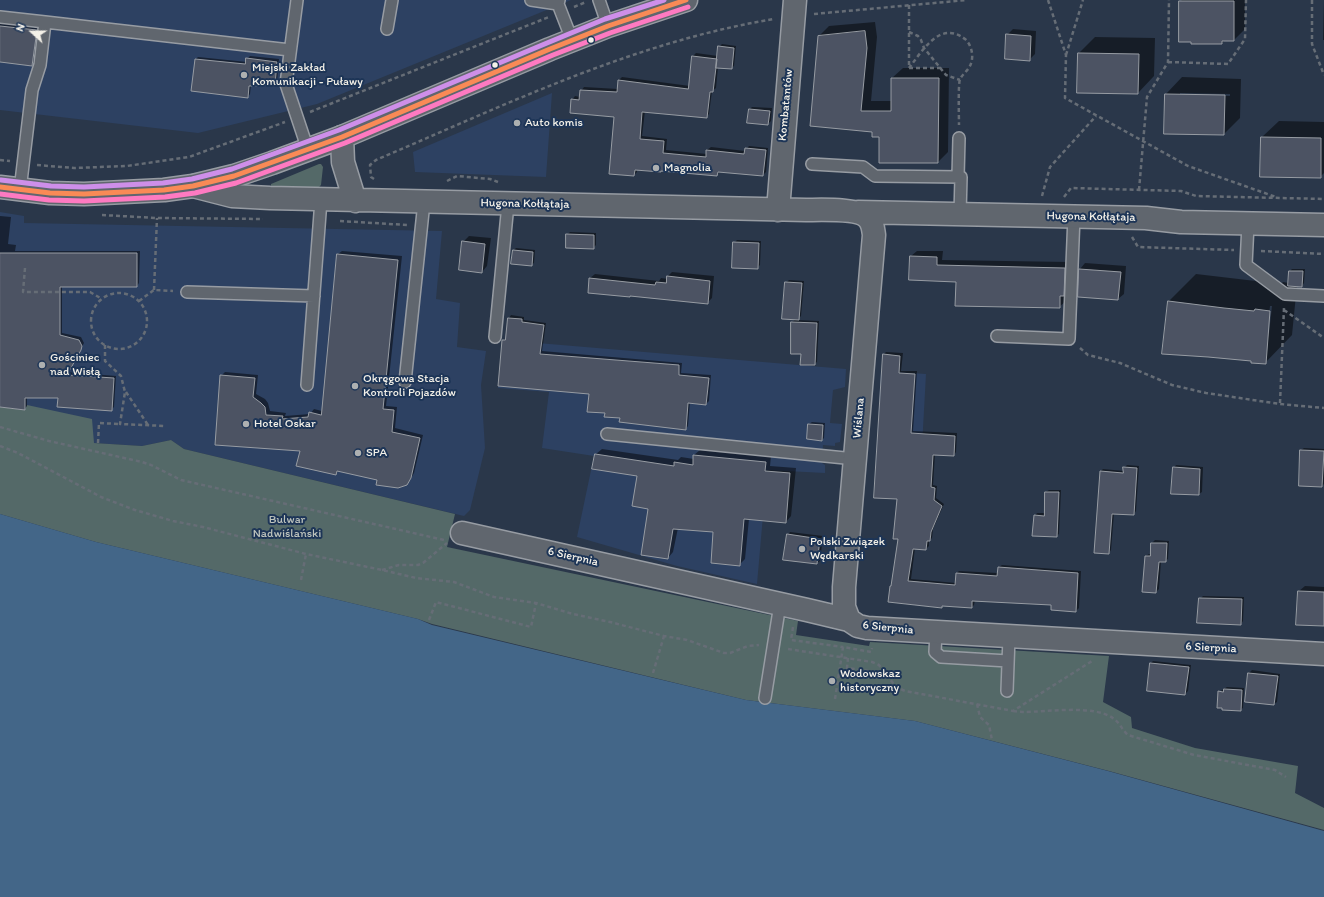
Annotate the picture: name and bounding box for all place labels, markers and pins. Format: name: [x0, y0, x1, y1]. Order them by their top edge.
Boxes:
unlabelled marker: [586, 35, 596, 45]
unlabelled marker: [490, 60, 500, 70]
place label: Miejski Zakład Komunikacji - Puławy: [252, 61, 363, 89]
marker: Miejski Zakład Komunikacji - Puławy: [239, 70, 249, 80]
place label: Auto komis: [525, 116, 583, 130]
marker: Auto komis: [512, 118, 522, 128]
place label: Magnolia: [664, 161, 711, 175]
marker: Magnolia: [651, 163, 661, 173]
place label: Gościniec nad Wisłą: [50, 351, 101, 379]
marker: Gościniec nad Wisłą: [37, 360, 47, 370]
place label: Okręgowa Stacja Kontroli Pojazdów: [363, 372, 456, 400]
marker: Okręgowa Stacja Kontroli Pojazdów: [350, 381, 360, 391]
place label: Hotel Oskar: [254, 417, 316, 431]
marker: Hotel Oskar: [241, 419, 251, 429]
place label: SPA: [366, 446, 387, 460]
marker: SPA: [353, 448, 363, 458]
place label: Polski Związek Wędkarski: [810, 535, 885, 563]
marker: Polski Związek Wędkarski: [797, 544, 807, 554]
place label: Wodowskaz historyczny: [840, 667, 900, 695]
marker: Wodowskaz historyczny: [827, 676, 837, 686]

